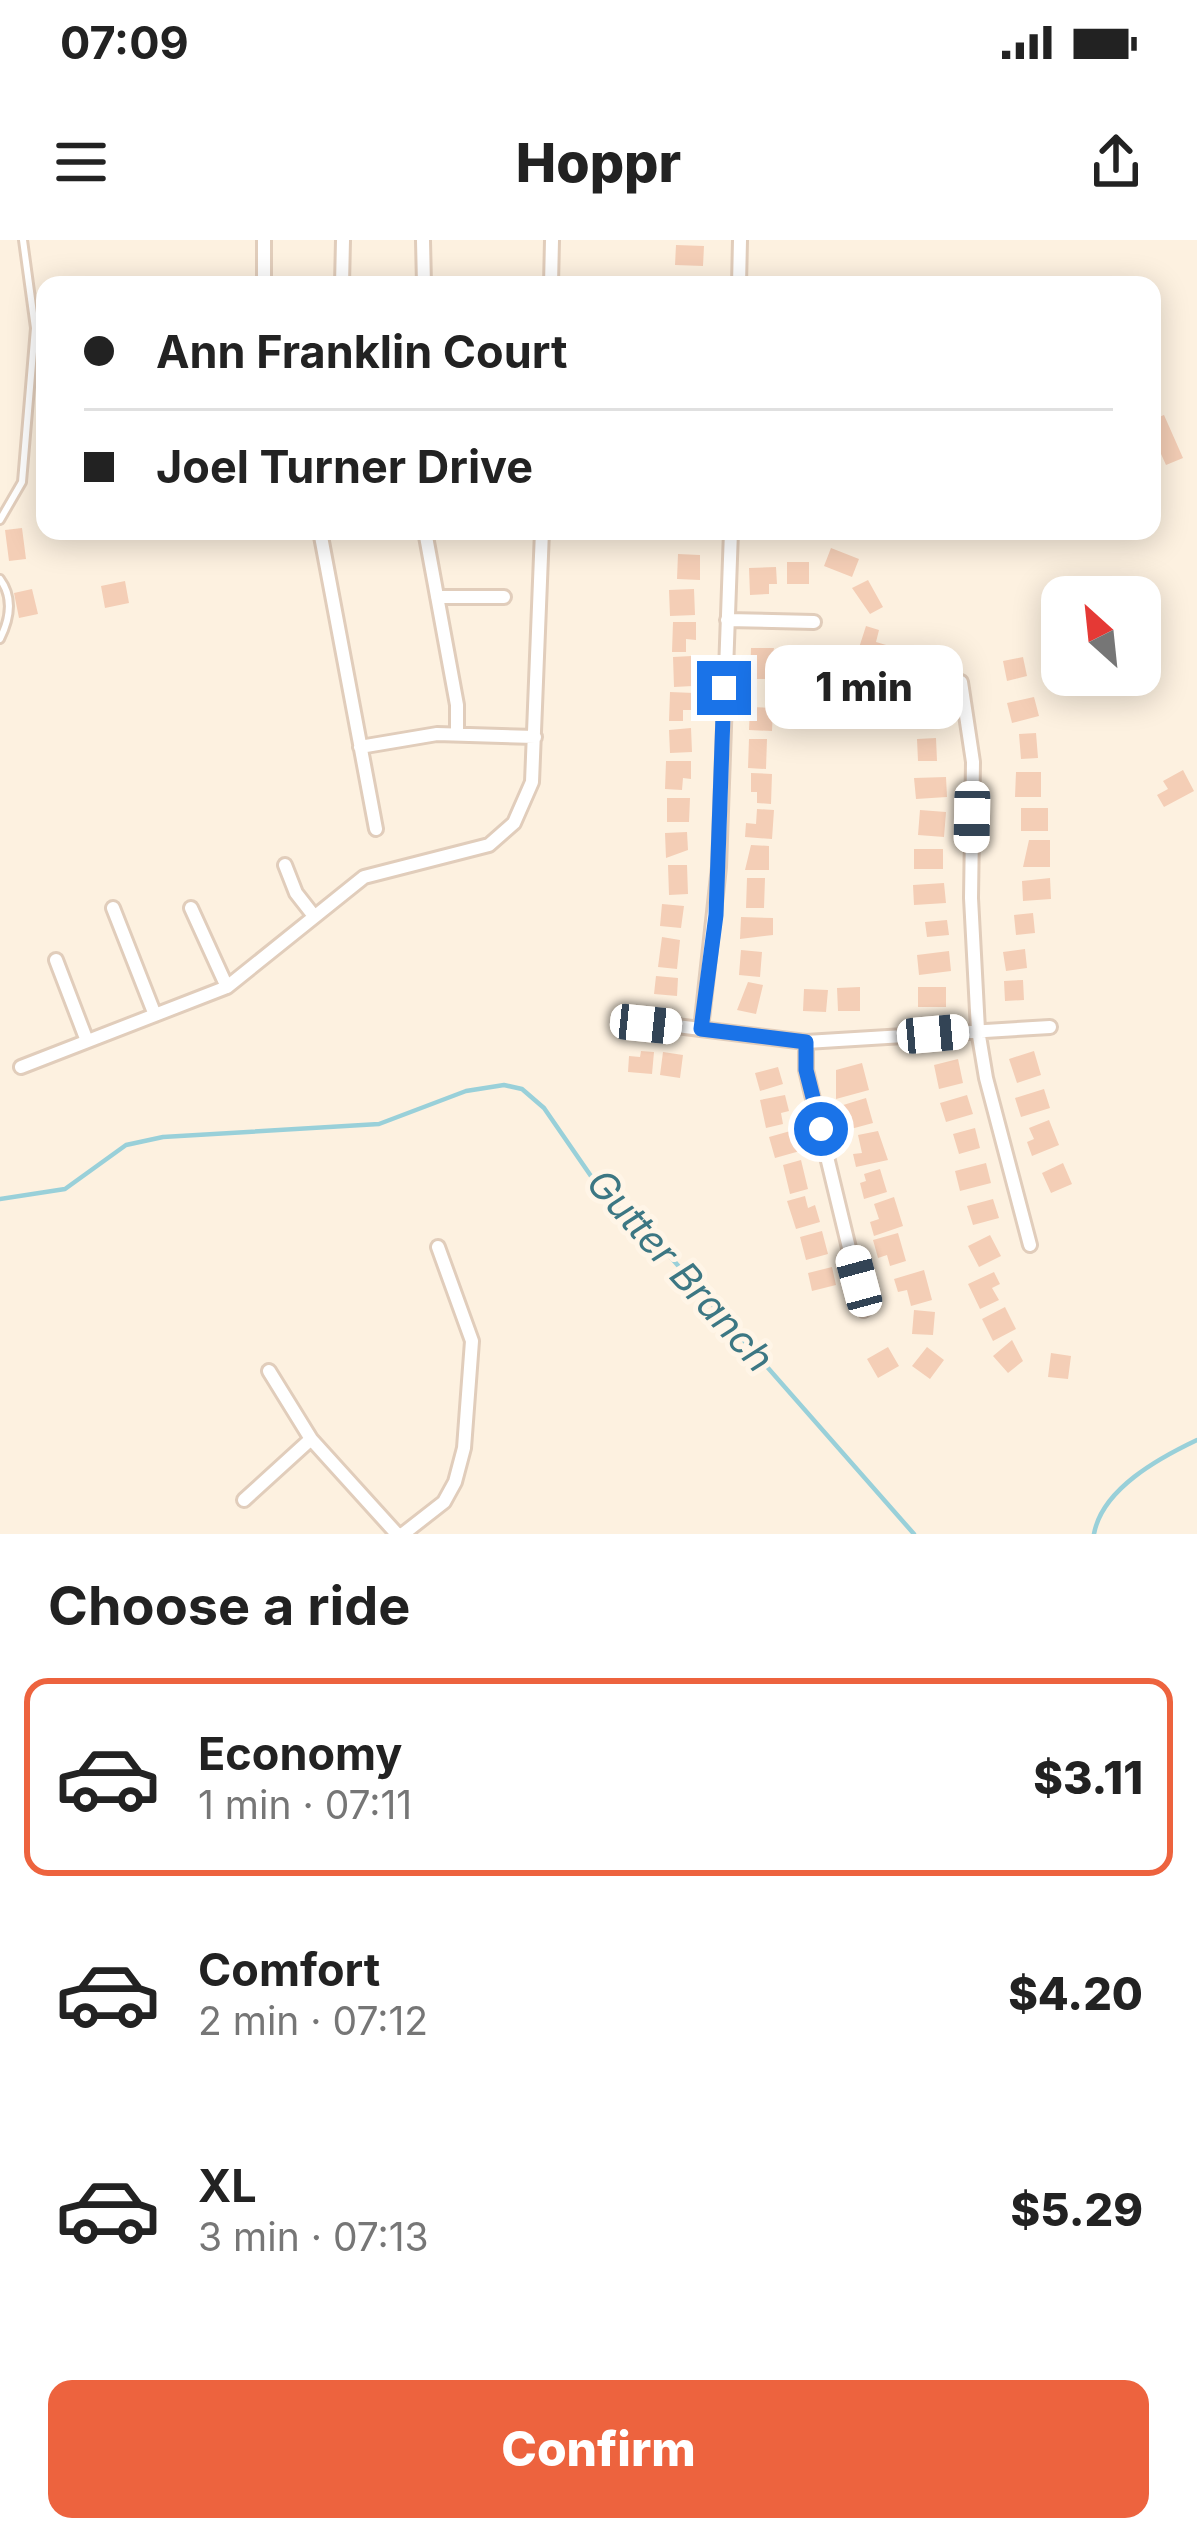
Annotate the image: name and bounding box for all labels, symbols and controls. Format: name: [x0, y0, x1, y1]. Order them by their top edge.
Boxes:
text: 07:09: [60, 15, 189, 70]
icon: menu: [48, 129, 114, 195]
icon: share: [1083, 129, 1149, 195]
text: Hoppr: [516, 130, 681, 195]
text: Ann Franklin Court: [156, 324, 567, 379]
text: Joel Turner Drive: [156, 439, 533, 494]
north arrow: [1041, 576, 1161, 696]
map controls: [1041, 576, 1161, 696]
callout: 1 min: [766, 646, 964, 730]
route end: [697, 661, 751, 715]
text: 1 min: [815, 663, 913, 710]
car: [953, 781, 991, 853]
car: [608, 1002, 684, 1046]
car: [896, 1013, 970, 1055]
route start: [794, 1102, 848, 1156]
water label: Gutter Branch: [578, 1159, 784, 1381]
car: [832, 1242, 886, 1320]
text: Choose a ride: [48, 1573, 410, 1638]
icon: car: [54, 1723, 162, 1831]
text: Economy: [198, 1726, 402, 1781]
text: $3.11: [1033, 1750, 1143, 1805]
text: 1 min · 07:11: [198, 1781, 412, 1828]
icon: car: [54, 1939, 162, 2047]
text: Comfort: [198, 1942, 380, 1997]
text: $4.20: [1008, 1966, 1143, 2021]
text: 2 min · 07:12: [198, 1997, 428, 2044]
icon: car: [54, 2155, 162, 2263]
text: XL: [198, 2158, 257, 2213]
text: $5.29: [1011, 2182, 1143, 2237]
text: 3 min · 07:13: [198, 2213, 429, 2260]
button: Confirm: [48, 2380, 1149, 2518]

